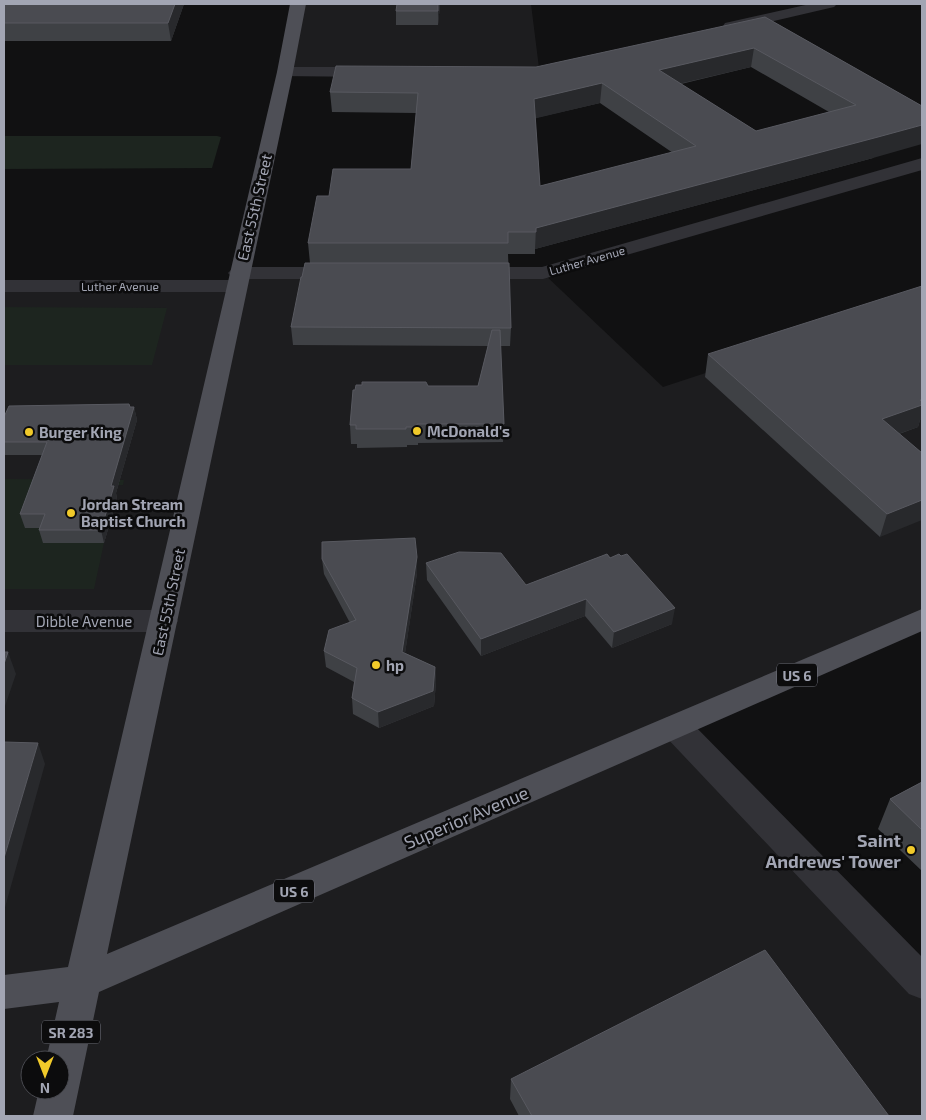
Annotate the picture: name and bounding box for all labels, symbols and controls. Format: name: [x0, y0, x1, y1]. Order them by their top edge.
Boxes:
street label: East 55th Street: [233, 152, 275, 262]
street label: Luther Avenue: [547, 242, 627, 278]
street label: Luther Avenue: [81, 279, 159, 293]
place label: McDonald's: [427, 422, 510, 440]
place label: Burger King: [39, 423, 122, 441]
marker: McDonald's: [411, 425, 423, 437]
marker: Burger King: [23, 426, 35, 438]
place label: Jordan Stream Baptist Church: [81, 495, 185, 530]
marker: Jordan Stream Baptist Church: [65, 507, 77, 519]
street label: East 55th Street: [148, 547, 188, 657]
street label: Dibble Avenue: [36, 612, 132, 630]
place label: hp: [386, 656, 404, 674]
marker: hp: [370, 659, 382, 671]
road number: US 6: [777, 664, 817, 686]
street label: Superior Avenue: [400, 781, 532, 853]
place label: Saint Andrews' Tower: [765, 829, 902, 872]
marker: Saint Andrews' Tower: [905, 844, 917, 856]
road number: US 6: [274, 879, 314, 902]
road number: SR 283: [42, 1020, 100, 1044]
north arrow: [20, 1050, 70, 1100]
text: N: [40, 1080, 50, 1097]

